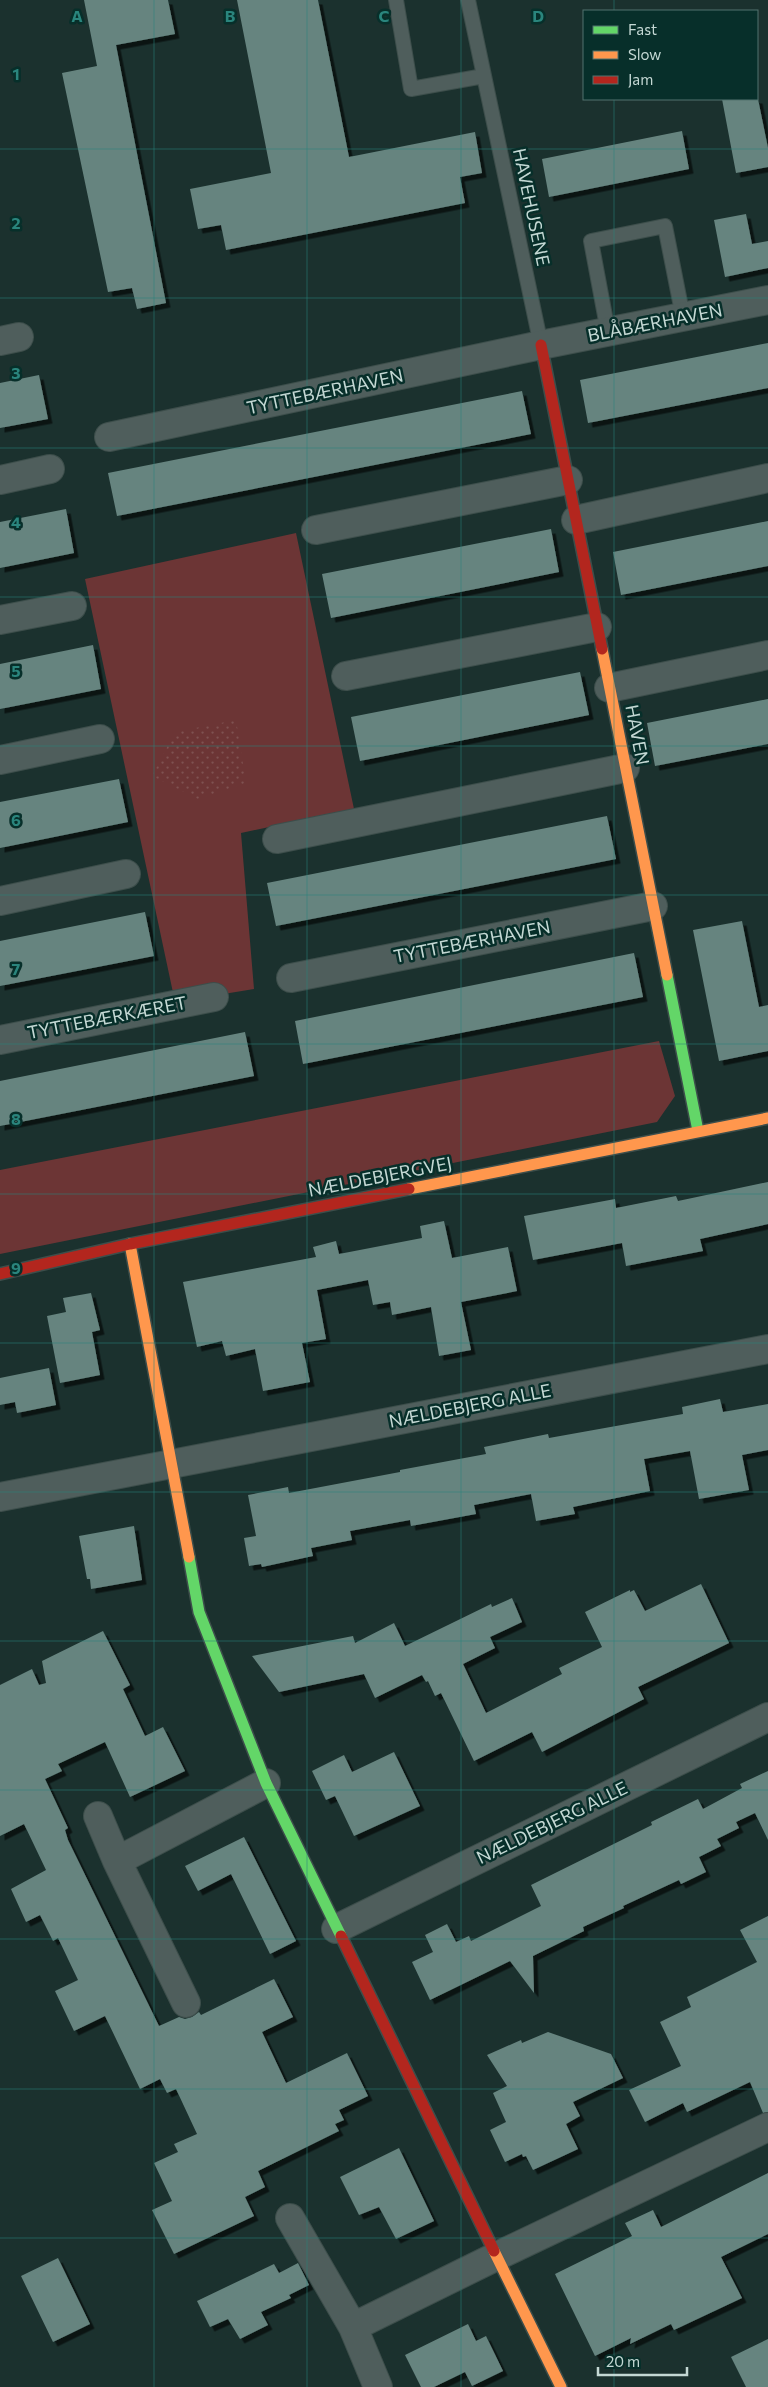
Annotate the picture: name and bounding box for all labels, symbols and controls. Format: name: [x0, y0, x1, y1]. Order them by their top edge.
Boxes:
text: A: [71, 6, 83, 25]
text: B: [225, 6, 236, 25]
text: C: [379, 6, 390, 25]
text: D: [532, 6, 544, 25]
legend: [583, 10, 758, 100]
text: Fast: [628, 20, 657, 38]
text: Slow: [628, 45, 661, 63]
text: 1: [12, 64, 20, 83]
text: Jam: [628, 70, 653, 88]
street label: HAVEHUSENE: [509, 146, 555, 268]
text: 2: [11, 213, 21, 232]
street label: BLÅBÆRHAVEN: [586, 298, 724, 346]
text: 3: [11, 363, 21, 382]
street label: TYTTEBÆRHAVEN: [245, 364, 405, 418]
text: 4: [11, 512, 21, 531]
text: 5: [11, 661, 21, 680]
street label: HAVEN: [621, 703, 655, 767]
text: 6: [11, 810, 21, 829]
street label: TYTTEBÆRHAVEN: [391, 915, 552, 967]
text: 7: [12, 959, 21, 978]
street label: TYTTEBÆRKÆRET: [25, 991, 188, 1043]
text: 8: [11, 1109, 21, 1128]
street label: NÆLDEBJERGVEJ: [306, 1151, 454, 1201]
text: 9: [11, 1258, 21, 1277]
street label: NÆLDEBJERG ALLE: [387, 1378, 553, 1432]
street label: NÆLDEBJERG ALLE: [473, 1776, 631, 1868]
scale bar: [598, 2344, 687, 2376]
text: 20 m: [606, 2352, 640, 2370]

